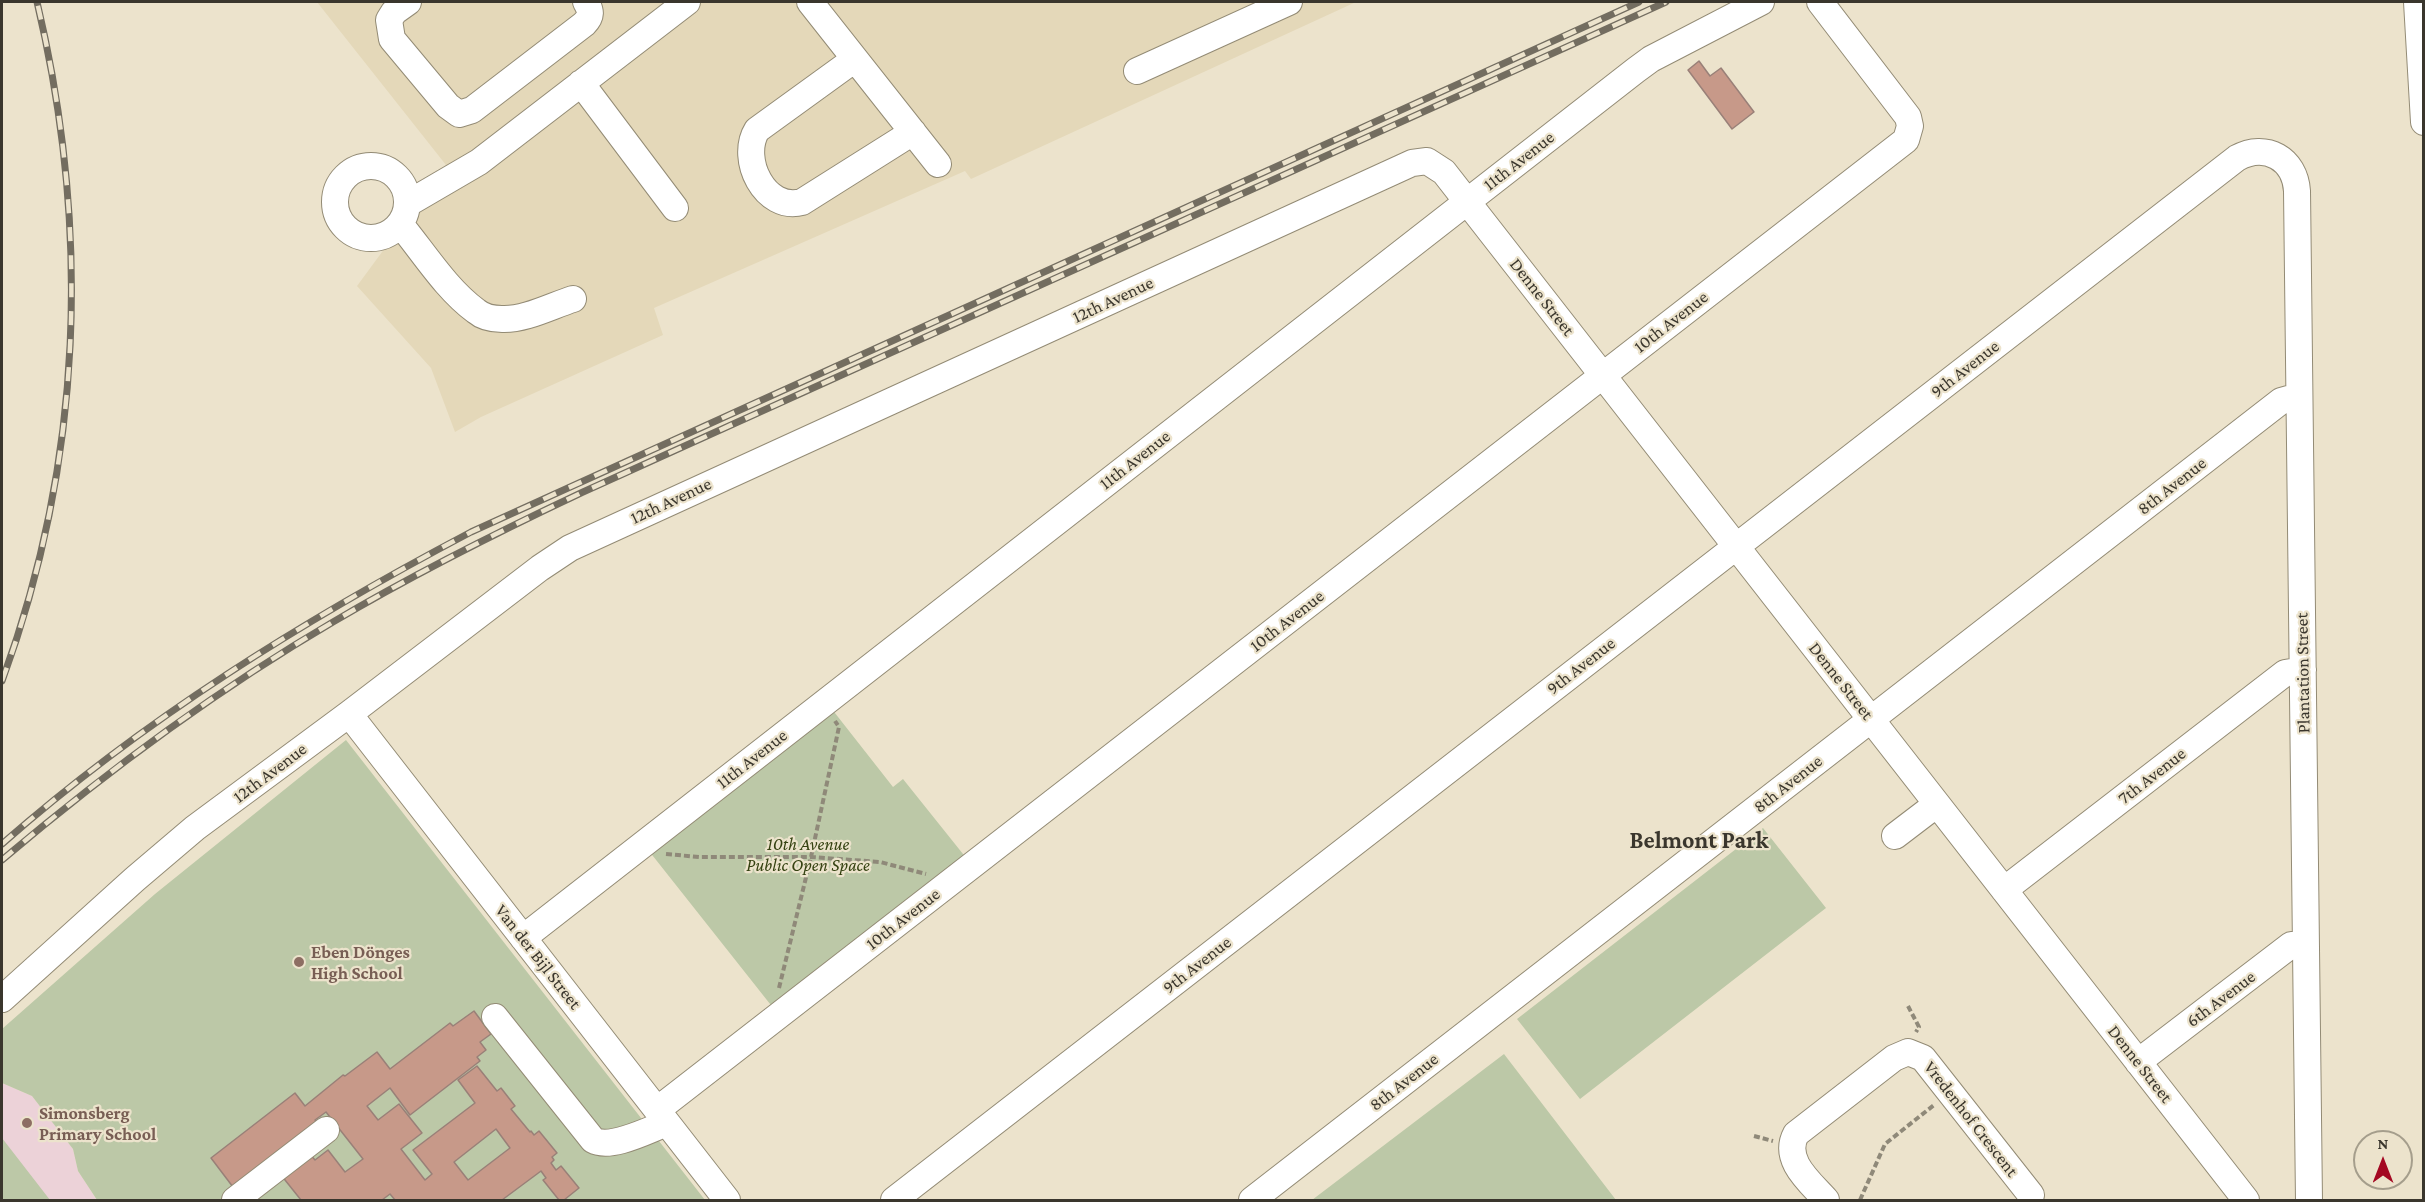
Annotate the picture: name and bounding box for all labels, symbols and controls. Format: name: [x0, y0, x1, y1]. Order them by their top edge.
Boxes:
street label: 11th Avenue: [1479, 127, 1559, 195]
street label: Denne Street: [1505, 254, 1579, 340]
street label: 12th Avenue: [1069, 272, 1157, 328]
street label: 10th Avenue: [1630, 286, 1712, 358]
street label: 9th Avenue: [1926, 336, 2004, 402]
street label: 11th Avenue: [1095, 426, 1175, 494]
street label: 8th Avenue: [2133, 452, 2211, 520]
street label: 12th Avenue: [627, 473, 715, 529]
street label: 10th Avenue: [1246, 585, 1328, 657]
street label: Plantation Street: [2291, 612, 2315, 734]
street label: 9th Avenue: [1542, 633, 1620, 699]
street label: Denne Street: [1804, 638, 1878, 724]
street label: 11th Avenue: [712, 725, 792, 793]
street label: 12th Avenue: [229, 738, 311, 808]
street label: 7th Avenue: [2114, 743, 2190, 809]
street label: 8th Avenue: [1749, 750, 1827, 818]
district label: Belmont Park: [1629, 827, 1769, 855]
park label: 10th Avenue Public Open Space: [746, 833, 870, 876]
street label: 10th Avenue: [862, 883, 944, 955]
street label: Van der Bijl Street: [490, 900, 586, 1014]
street label: 9th Avenue: [1158, 932, 1236, 998]
place label: Eben Dönges High School: [311, 941, 410, 984]
marker: Eben Dönges High School: [292, 955, 306, 969]
street label: 6th Avenue: [2182, 966, 2260, 1032]
street label: Denne Street: [2103, 1021, 2177, 1107]
street label: 8th Avenue: [1365, 1048, 1443, 1116]
street label: Vredenhof Crescent: [1919, 1057, 2023, 1181]
place label: Simonsberg Primary School: [39, 1102, 156, 1144]
marker: Simonsberg Primary School: [20, 1116, 34, 1130]
north arrow: [2353, 1130, 2413, 1190]
text: N: [2378, 1135, 2388, 1152]

